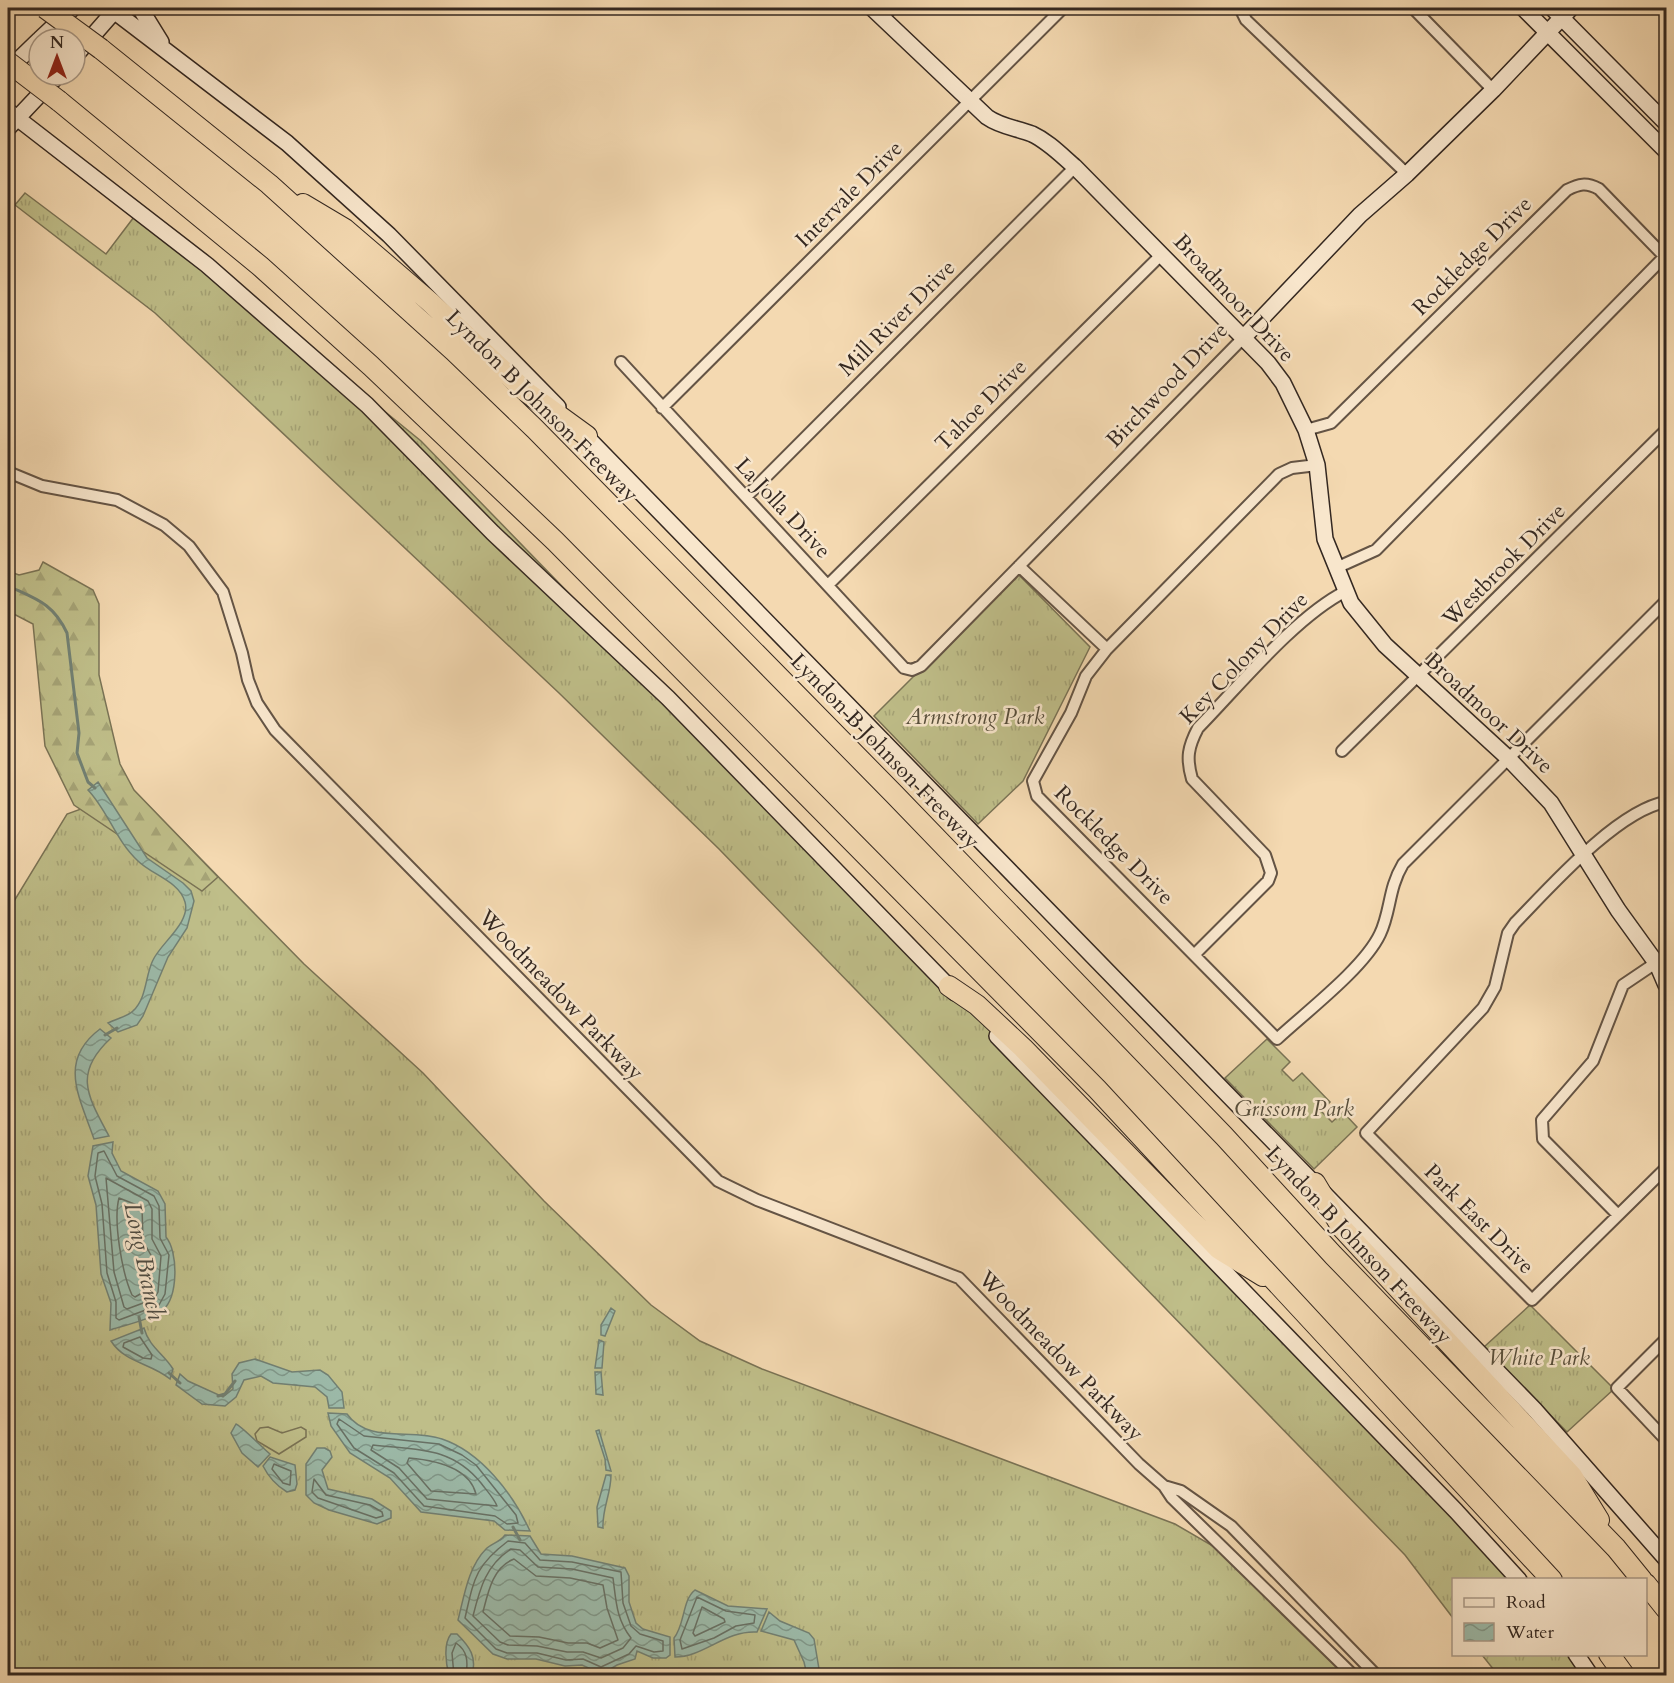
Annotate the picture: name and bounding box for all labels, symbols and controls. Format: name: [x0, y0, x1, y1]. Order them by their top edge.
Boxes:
north arrow: [27, 27, 87, 87]
text: N: [50, 32, 64, 54]
street label: Intervale Drive: [789, 134, 909, 254]
street label: Rockledge Drive: [1406, 190, 1538, 322]
street label: Broadmoor Drive: [1167, 227, 1301, 369]
street label: Mill River Drive: [832, 253, 962, 383]
street label: Lyndon B Johnson Freeway: [439, 303, 645, 509]
street label: Birchwood Drive: [1099, 316, 1235, 454]
street label: Tahoe Drive: [928, 352, 1034, 458]
street label: La Jolla Drive: [728, 451, 838, 565]
street label: Westbrook Drive: [1435, 497, 1572, 634]
street label: Key Colony Drive: [1173, 585, 1315, 731]
street label: Broadmoor Drive: [1418, 646, 1560, 780]
street label: Lyndon B Johnson Freeway: [783, 647, 987, 856]
park label: Armstrong Park: [905, 702, 1044, 732]
street label: Rockledge Drive: [1048, 779, 1180, 911]
street label: Woodmeadow Parkway: [471, 903, 651, 1087]
park label: Grissom Park: [1234, 1094, 1354, 1124]
street label: Lyndon B Johnson Freeway: [1259, 1139, 1459, 1351]
street label: Park East Drive: [1417, 1157, 1541, 1281]
water label: Long Branch: [115, 1199, 173, 1323]
street label: Woodmeadow Parkway: [971, 1264, 1151, 1448]
park label: White Park: [1488, 1343, 1590, 1373]
legend: [1452, 1578, 1647, 1656]
text: Road: [1506, 1590, 1546, 1615]
text: Water: [1505, 1620, 1555, 1645]

